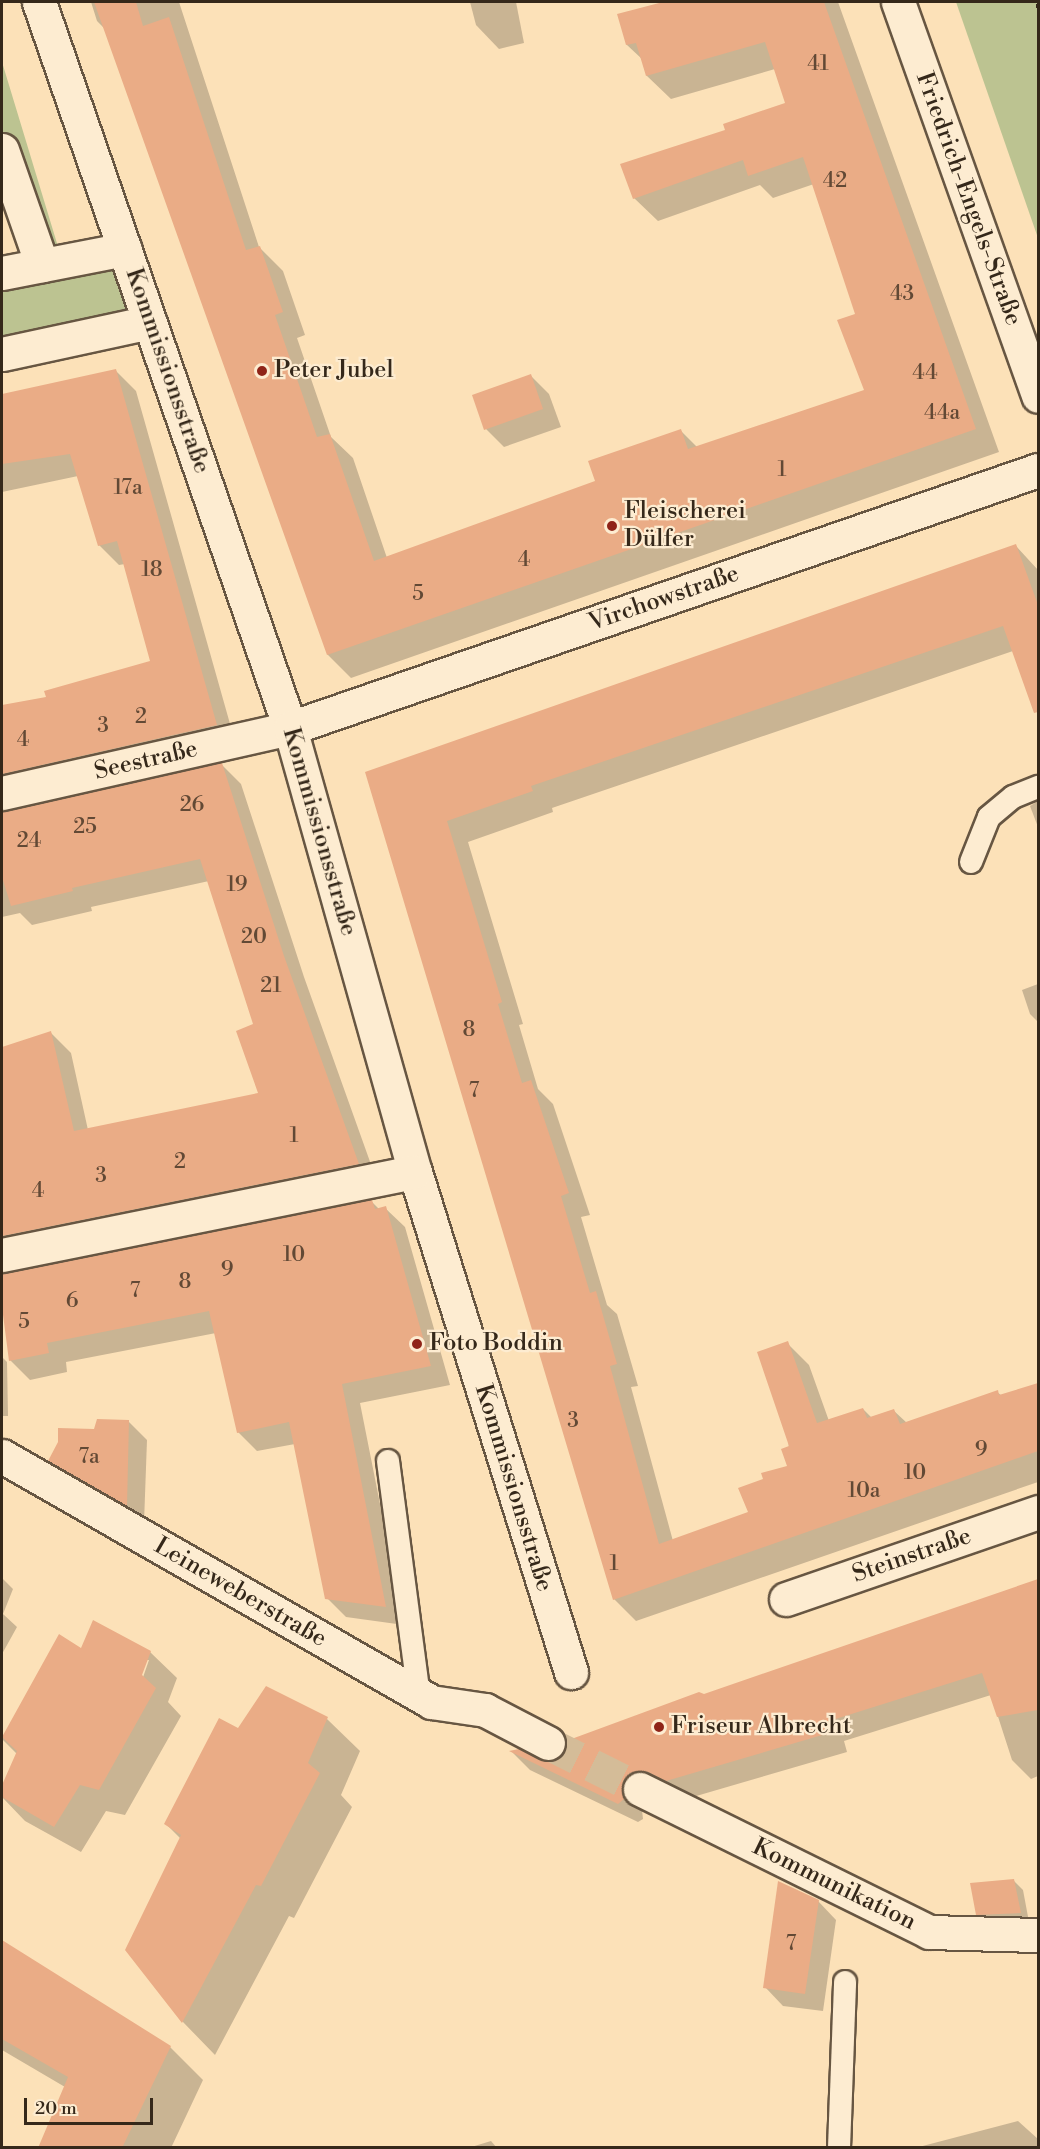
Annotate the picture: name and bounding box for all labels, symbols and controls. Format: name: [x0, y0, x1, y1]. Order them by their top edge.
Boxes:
house number: 41: [807, 51, 829, 77]
street label: Friedrich-Engels-Straße: [909, 68, 1027, 330]
house number: 42: [823, 168, 847, 194]
street label: Kommissionsstraße: [118, 265, 216, 477]
house number: 43: [890, 281, 914, 307]
place label: Peter Jubel: [274, 357, 394, 385]
house number: 44: [912, 360, 938, 386]
marker: Peter Jubel: [255, 364, 269, 378]
house number: 44a: [924, 400, 960, 426]
house number: 1: [777, 457, 787, 483]
house number: 17a: [113, 475, 143, 501]
place label: Fleischerei Dülfer: [624, 498, 746, 554]
marker: Fleischerei Dülfer: [605, 519, 619, 533]
house number: 4: [518, 547, 530, 573]
house number: 18: [141, 557, 163, 583]
street label: Virchowstraße: [585, 560, 743, 638]
house number: 5: [412, 581, 424, 607]
house number: 2: [135, 704, 147, 730]
house number: 3: [97, 713, 109, 739]
street label: Kommissionsstraße: [275, 725, 363, 939]
house number: 4: [17, 727, 29, 753]
street label: Seestraße: [92, 735, 200, 787]
house number: 26: [180, 792, 204, 818]
house number: 25: [73, 814, 97, 840]
house number: 24: [17, 828, 41, 854]
house number: 19: [226, 872, 248, 898]
house number: 20: [241, 924, 267, 950]
house number: 21: [260, 973, 282, 999]
house number: 8: [463, 1017, 475, 1043]
house number: 7: [469, 1078, 479, 1104]
house number: 1: [289, 1123, 299, 1149]
house number: 2: [174, 1149, 186, 1175]
house number: 3: [95, 1163, 107, 1189]
house number: 4: [32, 1178, 44, 1204]
house number: 10: [283, 1242, 305, 1268]
house number: 9: [221, 1257, 233, 1283]
house number: 8: [179, 1269, 191, 1295]
house number: 7: [130, 1278, 140, 1304]
house number: 6: [66, 1288, 78, 1314]
house number: 5: [18, 1309, 30, 1335]
place label: Foto Boddin: [429, 1330, 563, 1358]
marker: Foto Boddin: [410, 1337, 424, 1351]
street label: Kommissionsstraße: [468, 1381, 558, 1595]
house number: 3: [567, 1408, 579, 1434]
house number: 9: [975, 1437, 987, 1463]
house number: 7a: [78, 1444, 100, 1470]
house number: 10: [904, 1460, 926, 1486]
house number: 10a: [848, 1478, 880, 1504]
street label: Steinstraße: [849, 1522, 975, 1590]
street label: Leineweberstraße: [149, 1532, 331, 1654]
house number: 1: [609, 1551, 619, 1577]
place label: Friseur Albrecht: [671, 1713, 851, 1741]
marker: Friseur Albrecht: [652, 1720, 666, 1734]
street label: Kommunikation: [748, 1833, 920, 1937]
house number: 7: [786, 1931, 796, 1957]
scale bar: [27, 2086, 156, 2124]
text: 20 m: [35, 2097, 77, 2120]

